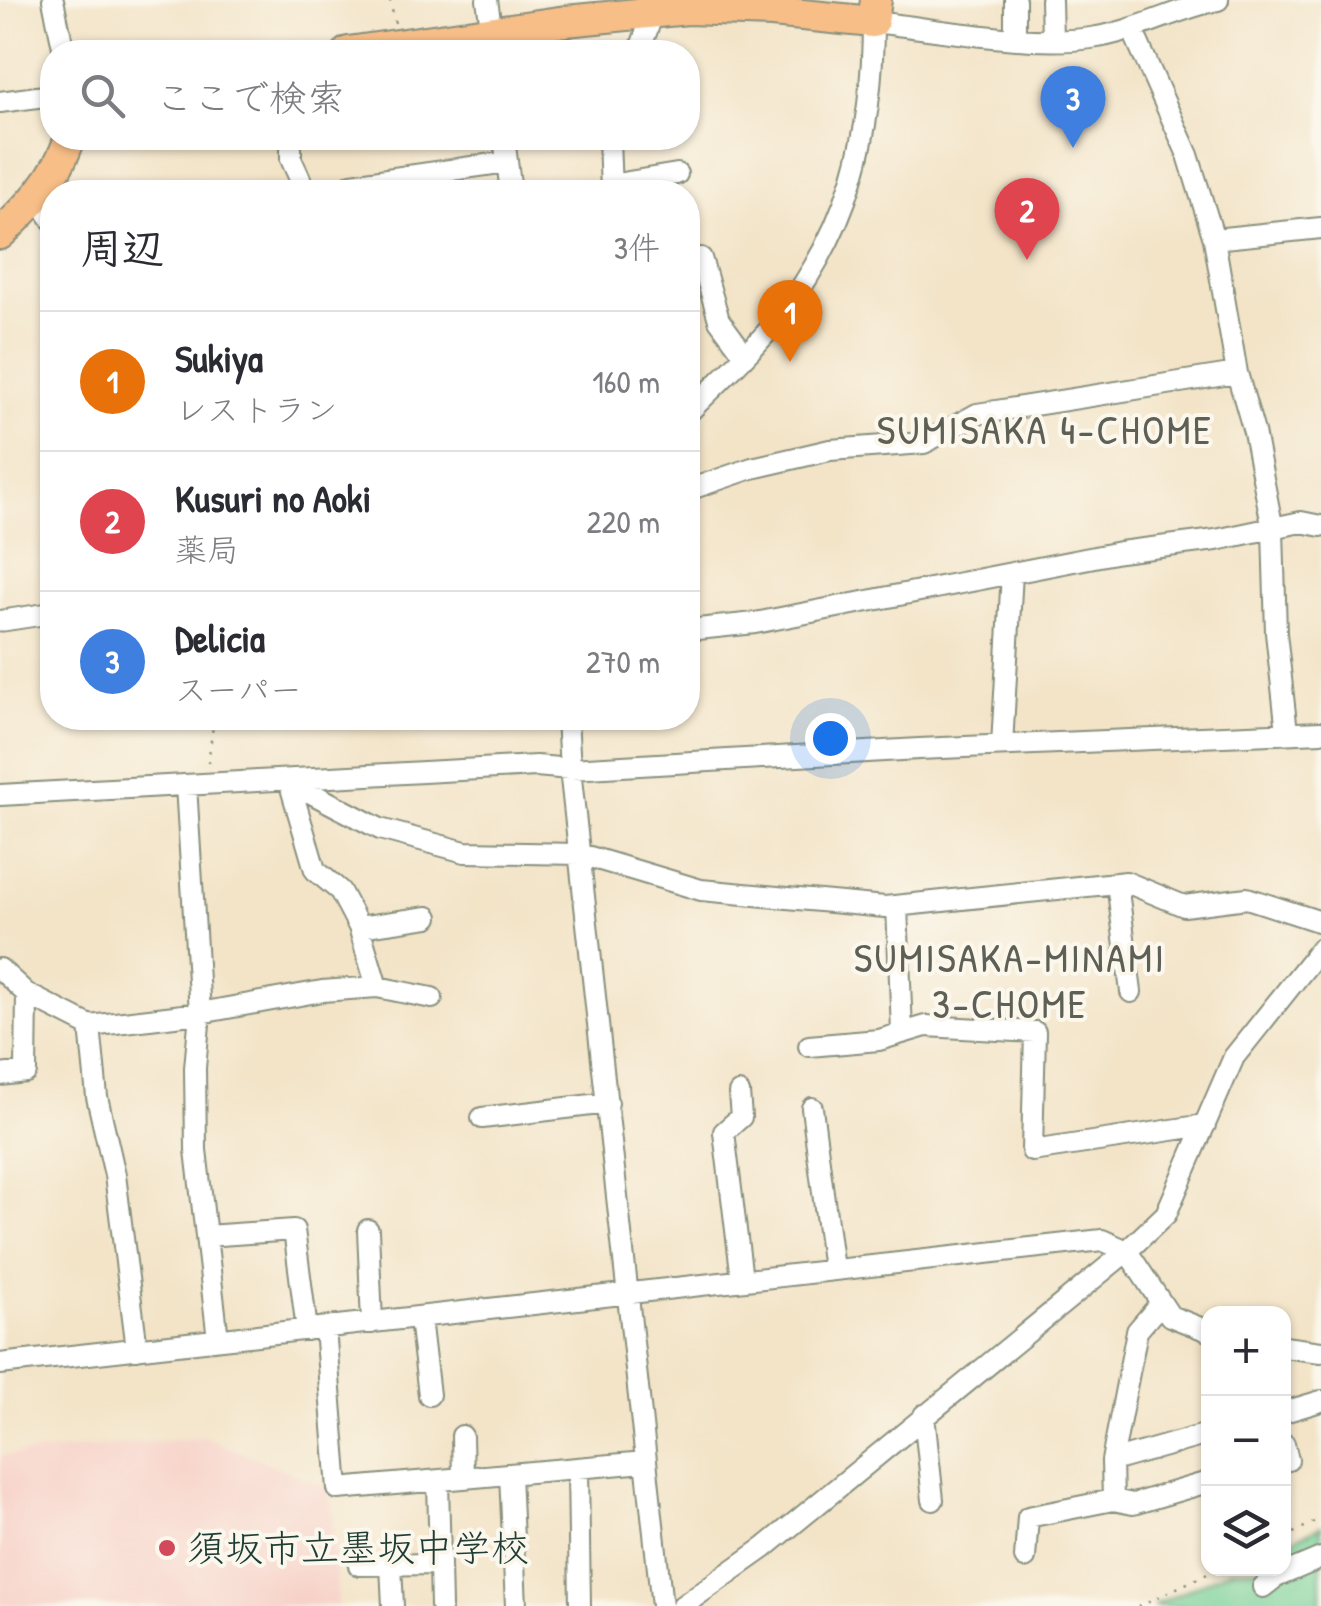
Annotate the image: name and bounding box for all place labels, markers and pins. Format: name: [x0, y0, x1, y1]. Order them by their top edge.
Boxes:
pin: 3: [1040, 66, 1106, 148]
pin: 2: [994, 178, 1060, 260]
pin: 1: [758, 280, 822, 362]
place label: 須坂市立墨坂中学校: [187, 1521, 529, 1573]
marker: 須坂市立墨坂中学校: [156, 1537, 178, 1559]

